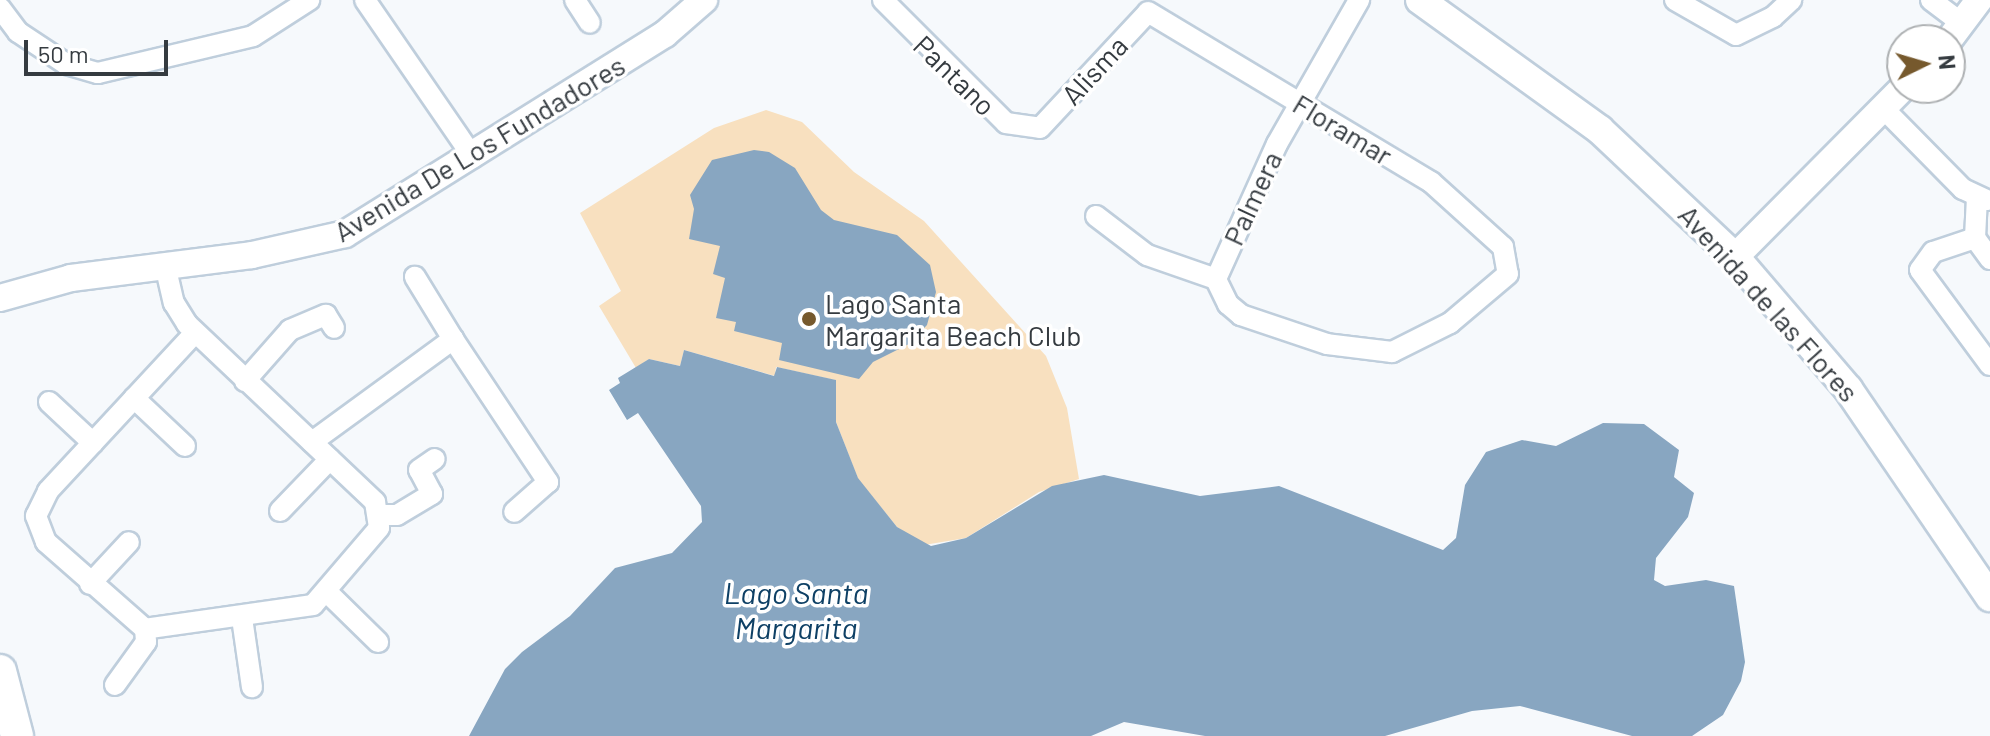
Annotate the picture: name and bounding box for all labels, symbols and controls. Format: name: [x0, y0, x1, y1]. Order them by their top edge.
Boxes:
scale bar: [28, 24, 172, 74]
north arrow: [1886, 24, 1966, 104]
street label: Pantano: [907, 28, 1003, 122]
street label: Alisma: [1054, 29, 1134, 111]
text: 50 m: [38, 39, 89, 68]
street label: Avenida De Los Fundadores: [328, 48, 630, 248]
text: N: [1934, 54, 1962, 71]
street label: Floramar: [1287, 86, 1399, 172]
street label: Palmera: [1216, 146, 1288, 250]
street label: Avenida de las Flores: [1672, 198, 1866, 408]
place label: Lago Santa Margarita Beach Club: [825, 286, 1082, 352]
marker: Lago Santa Margarita Beach Club: [800, 310, 818, 328]
water label: Lago Santa Margarita: [724, 574, 868, 644]

